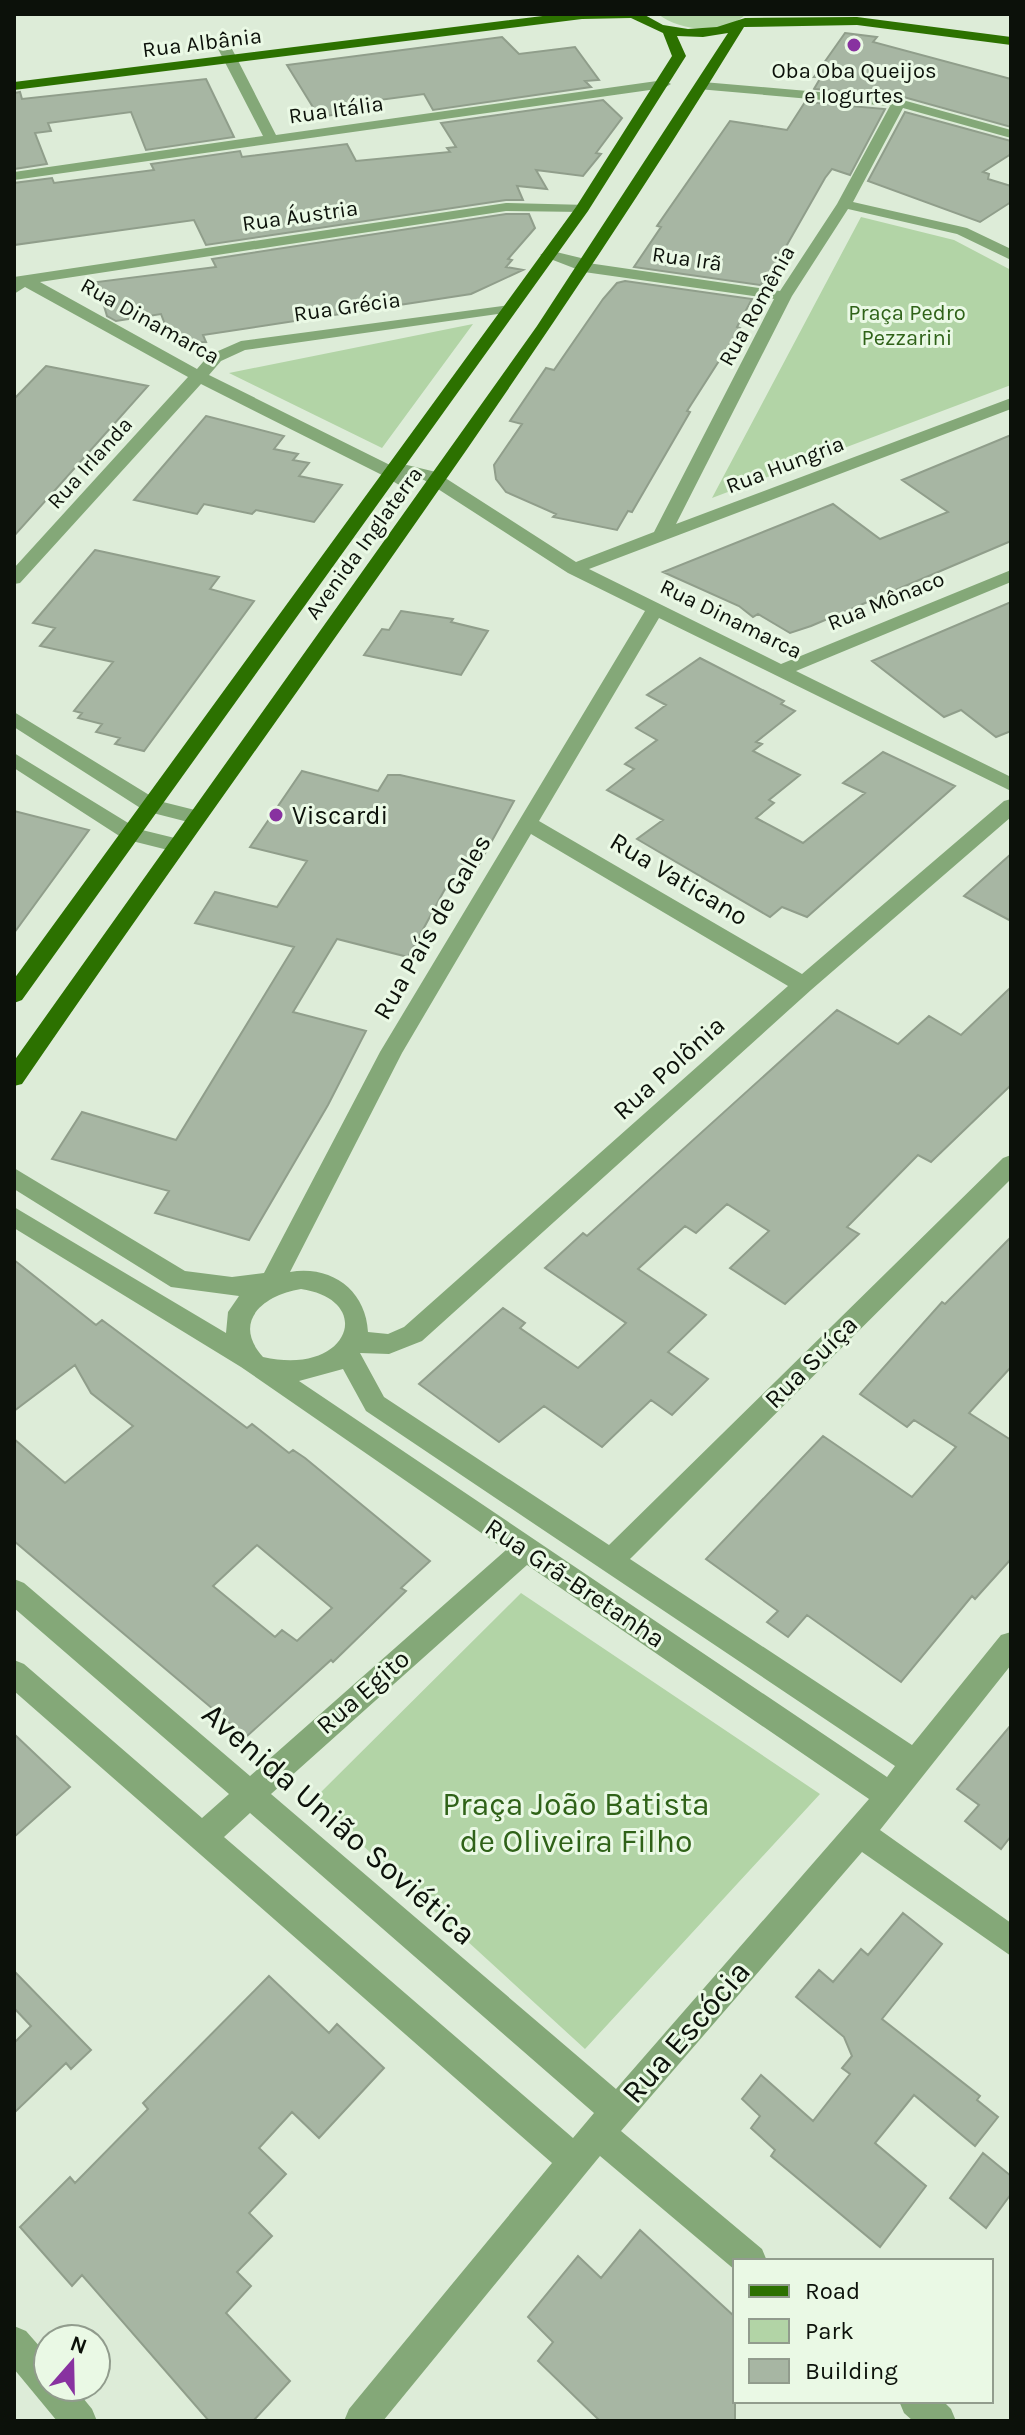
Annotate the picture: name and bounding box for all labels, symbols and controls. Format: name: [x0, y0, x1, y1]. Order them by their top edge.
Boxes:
street label: Rua Albânia: [141, 23, 263, 63]
marker: Oba Oba Queijos e Iogurtes: [845, 36, 863, 54]
place label: Oba Oba Queijos e Iogurtes: [771, 58, 937, 109]
street label: Rua Itália: [287, 90, 385, 130]
street label: Rua Áustria: [240, 194, 360, 237]
street label: Rua Irã: [650, 241, 724, 277]
street label: Rua Romênia: [713, 241, 801, 371]
street label: Rua Dinamarca: [76, 272, 224, 370]
street label: Rua Grécia: [292, 287, 402, 327]
park label: Praça Pedro Pezzarini: [848, 300, 966, 351]
street label: Rua Irlanda: [42, 412, 138, 514]
street label: Rua Hungria: [722, 431, 848, 499]
street label: Avenida Inglaterra: [300, 462, 428, 624]
street label: Rua Mônaco: [824, 566, 948, 636]
street label: Rua Dinamarca: [656, 573, 806, 665]
place label: Viscardi: [292, 800, 388, 831]
marker: Viscardi: [267, 806, 285, 824]
street label: Rua Vaticano: [604, 826, 754, 932]
street label: Rua País de Gales: [366, 829, 498, 1025]
street label: Rua Polônia: [607, 1010, 731, 1126]
street label: Rua Suíça: [758, 1309, 864, 1415]
street label: Rua Grã-Bretanha: [479, 1511, 671, 1655]
street label: Rua Egito: [310, 1643, 416, 1741]
street label: Avenida União Soviética: [195, 1695, 483, 1953]
park label: Praça João Batista de Oliveira Filho: [442, 1786, 710, 1860]
street label: Rua Escócia: [614, 1953, 758, 2111]
legend: [733, 2259, 993, 2403]
text: Road: [805, 2277, 860, 2305]
text: Park: [805, 2317, 854, 2345]
north arrow: [32, 2323, 112, 2403]
text: N: [67, 2330, 90, 2360]
text: Building: [805, 2357, 898, 2385]

